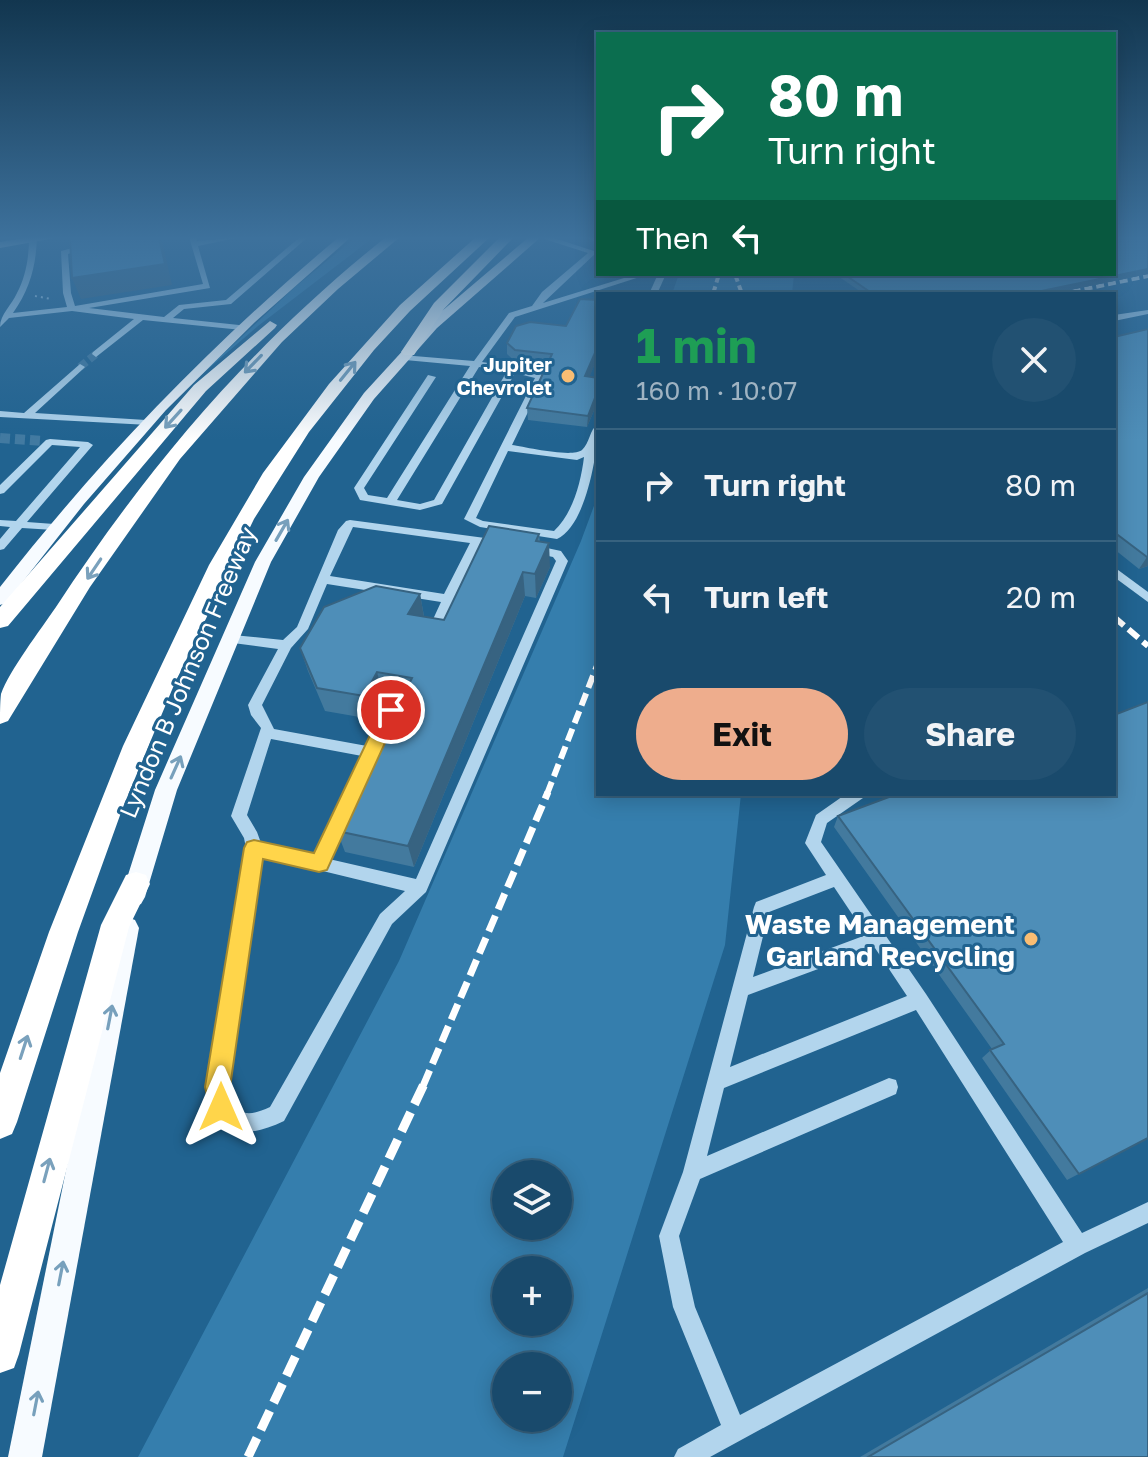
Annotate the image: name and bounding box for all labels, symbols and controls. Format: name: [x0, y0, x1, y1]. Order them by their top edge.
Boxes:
text: 80 m: [768, 61, 903, 128]
icon: right: [636, 64, 740, 168]
text: Turn right: [768, 129, 936, 172]
icon: left: [725, 216, 769, 260]
text: Then: [636, 220, 709, 256]
text: 1 min: [636, 316, 757, 374]
button: close: [992, 318, 1076, 402]
place label: Jupiter Chevrolet: [457, 352, 552, 399]
one-way arrow: [244, 354, 263, 373]
one-way arrow: [339, 361, 357, 382]
marker: Jupiter Chevrolet: [559, 367, 577, 385]
text: 160 m · 10:07: [636, 375, 797, 406]
one-way arrow: [164, 408, 182, 428]
icon: right: [636, 463, 680, 507]
text: Turn right: [704, 467, 846, 503]
text: 80 m: [1005, 467, 1076, 503]
one-way arrow: [275, 518, 290, 542]
street label: Lyndon B Johnson Freeway: [112, 522, 262, 822]
one-way arrow: [86, 557, 102, 580]
icon: left: [636, 575, 680, 619]
text: Turn left: [704, 579, 829, 615]
text: 20 m: [1006, 579, 1076, 615]
pin: [357, 676, 425, 744]
icon: arrive: [369, 688, 413, 732]
button: Exit: [636, 688, 848, 780]
button: Share: [864, 688, 1076, 780]
one-way arrow: [170, 755, 185, 780]
place label: Waste Management Garland Recycling: [745, 907, 1015, 972]
marker: Waste Management Garland Recycling: [1022, 930, 1040, 948]
one-way arrow: [103, 1005, 118, 1031]
one-way arrow: [17, 1035, 32, 1061]
position arrow: [179, 1065, 263, 1149]
one-way arrow: [41, 1158, 56, 1184]
map controls: [492, 1160, 572, 1432]
button: layers: [492, 1160, 572, 1240]
button: +: [492, 1256, 572, 1336]
one-way arrow: [55, 1261, 70, 1286]
button: −: [492, 1352, 572, 1432]
one-way arrow: [29, 1391, 44, 1416]

